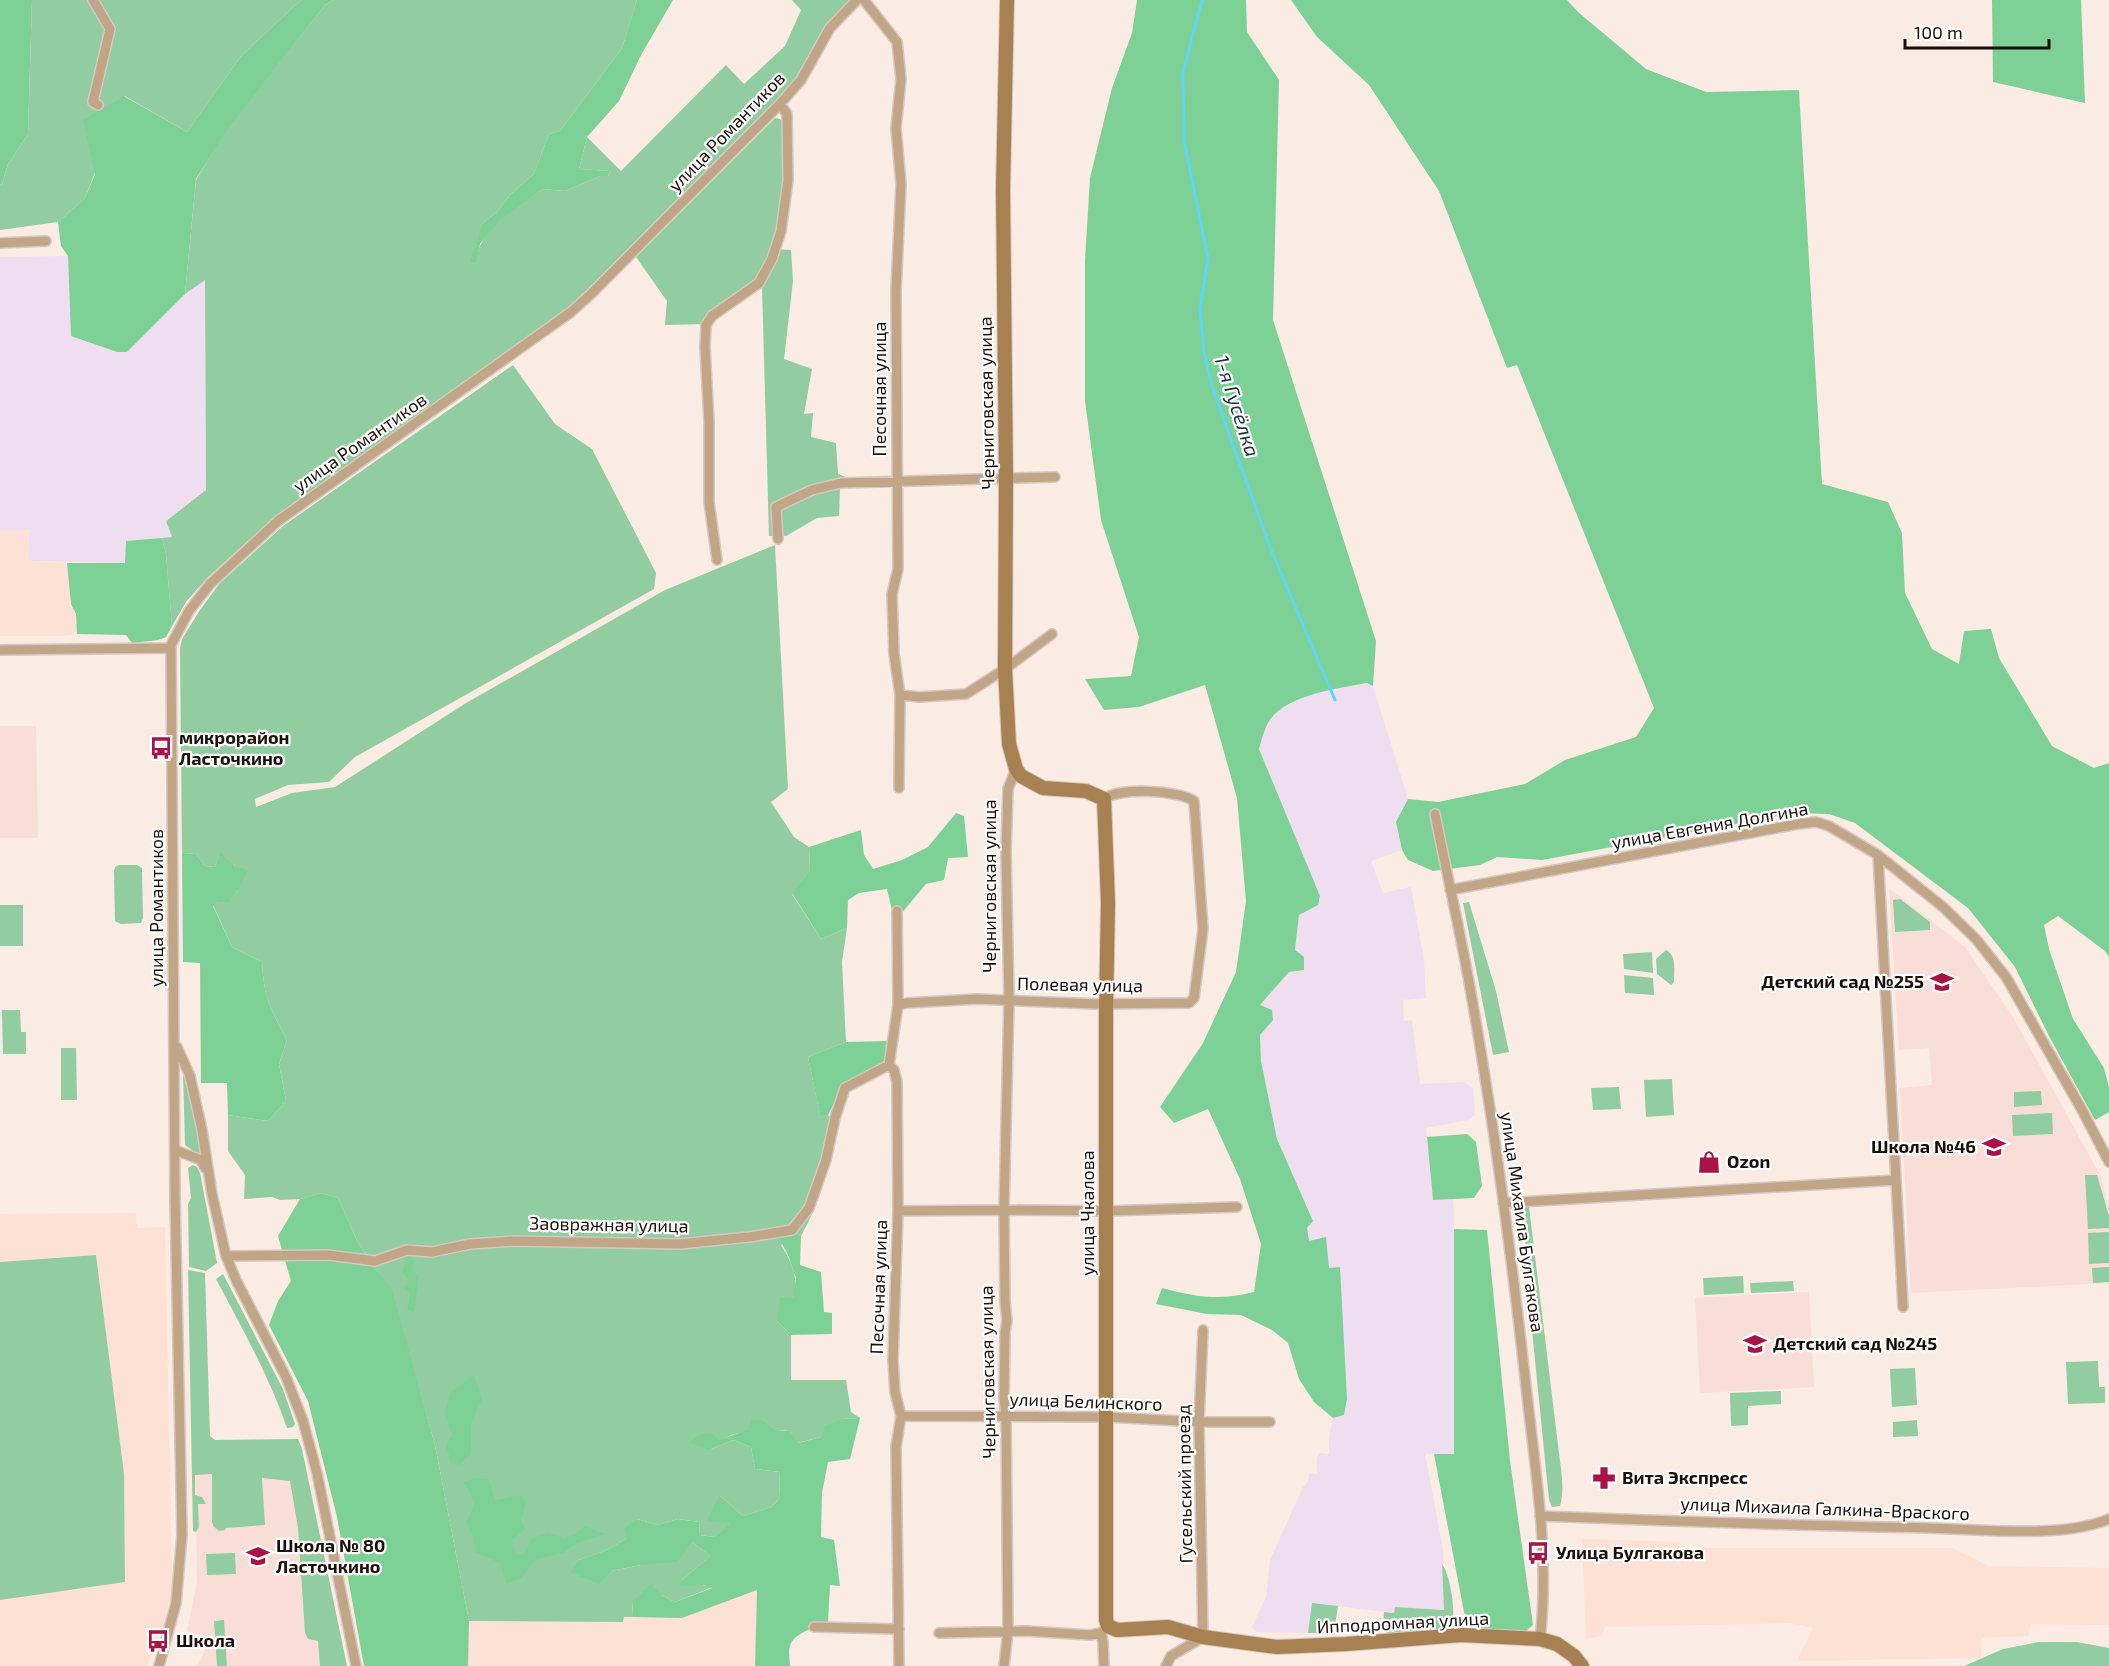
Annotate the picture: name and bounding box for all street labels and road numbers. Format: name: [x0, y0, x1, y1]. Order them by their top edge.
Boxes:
street label: улица Романтиков: [663, 67, 789, 196]
street label: Черниговская улица: [973, 316, 999, 490]
street label: Песочная улица: [868, 322, 890, 456]
street label: улица Романтиков: [288, 388, 431, 497]
street label: улица Евгения Долгина: [1610, 797, 1810, 853]
street label: Черниговская улица: [978, 799, 1000, 973]
street label: улица Романтиков: [145, 829, 167, 987]
street label: Полевая улица: [1017, 972, 1143, 996]
street label: улица Михаила Булгакова: [1497, 1110, 1549, 1334]
street label: улица Чкалова: [1076, 1150, 1098, 1276]
street label: Заовражная улица: [529, 1212, 689, 1236]
street label: Песочная улица: [865, 1219, 891, 1355]
street label: Черниговская улица: [974, 1285, 1000, 1459]
street label: улица Белинского: [1009, 1387, 1163, 1415]
street label: Гусельский проезд: [1172, 1404, 1196, 1564]
street label: улица Михаила Галкина-Враского: [1680, 1492, 1970, 1524]
street label: Ипподромная улица: [1316, 1607, 1490, 1637]

